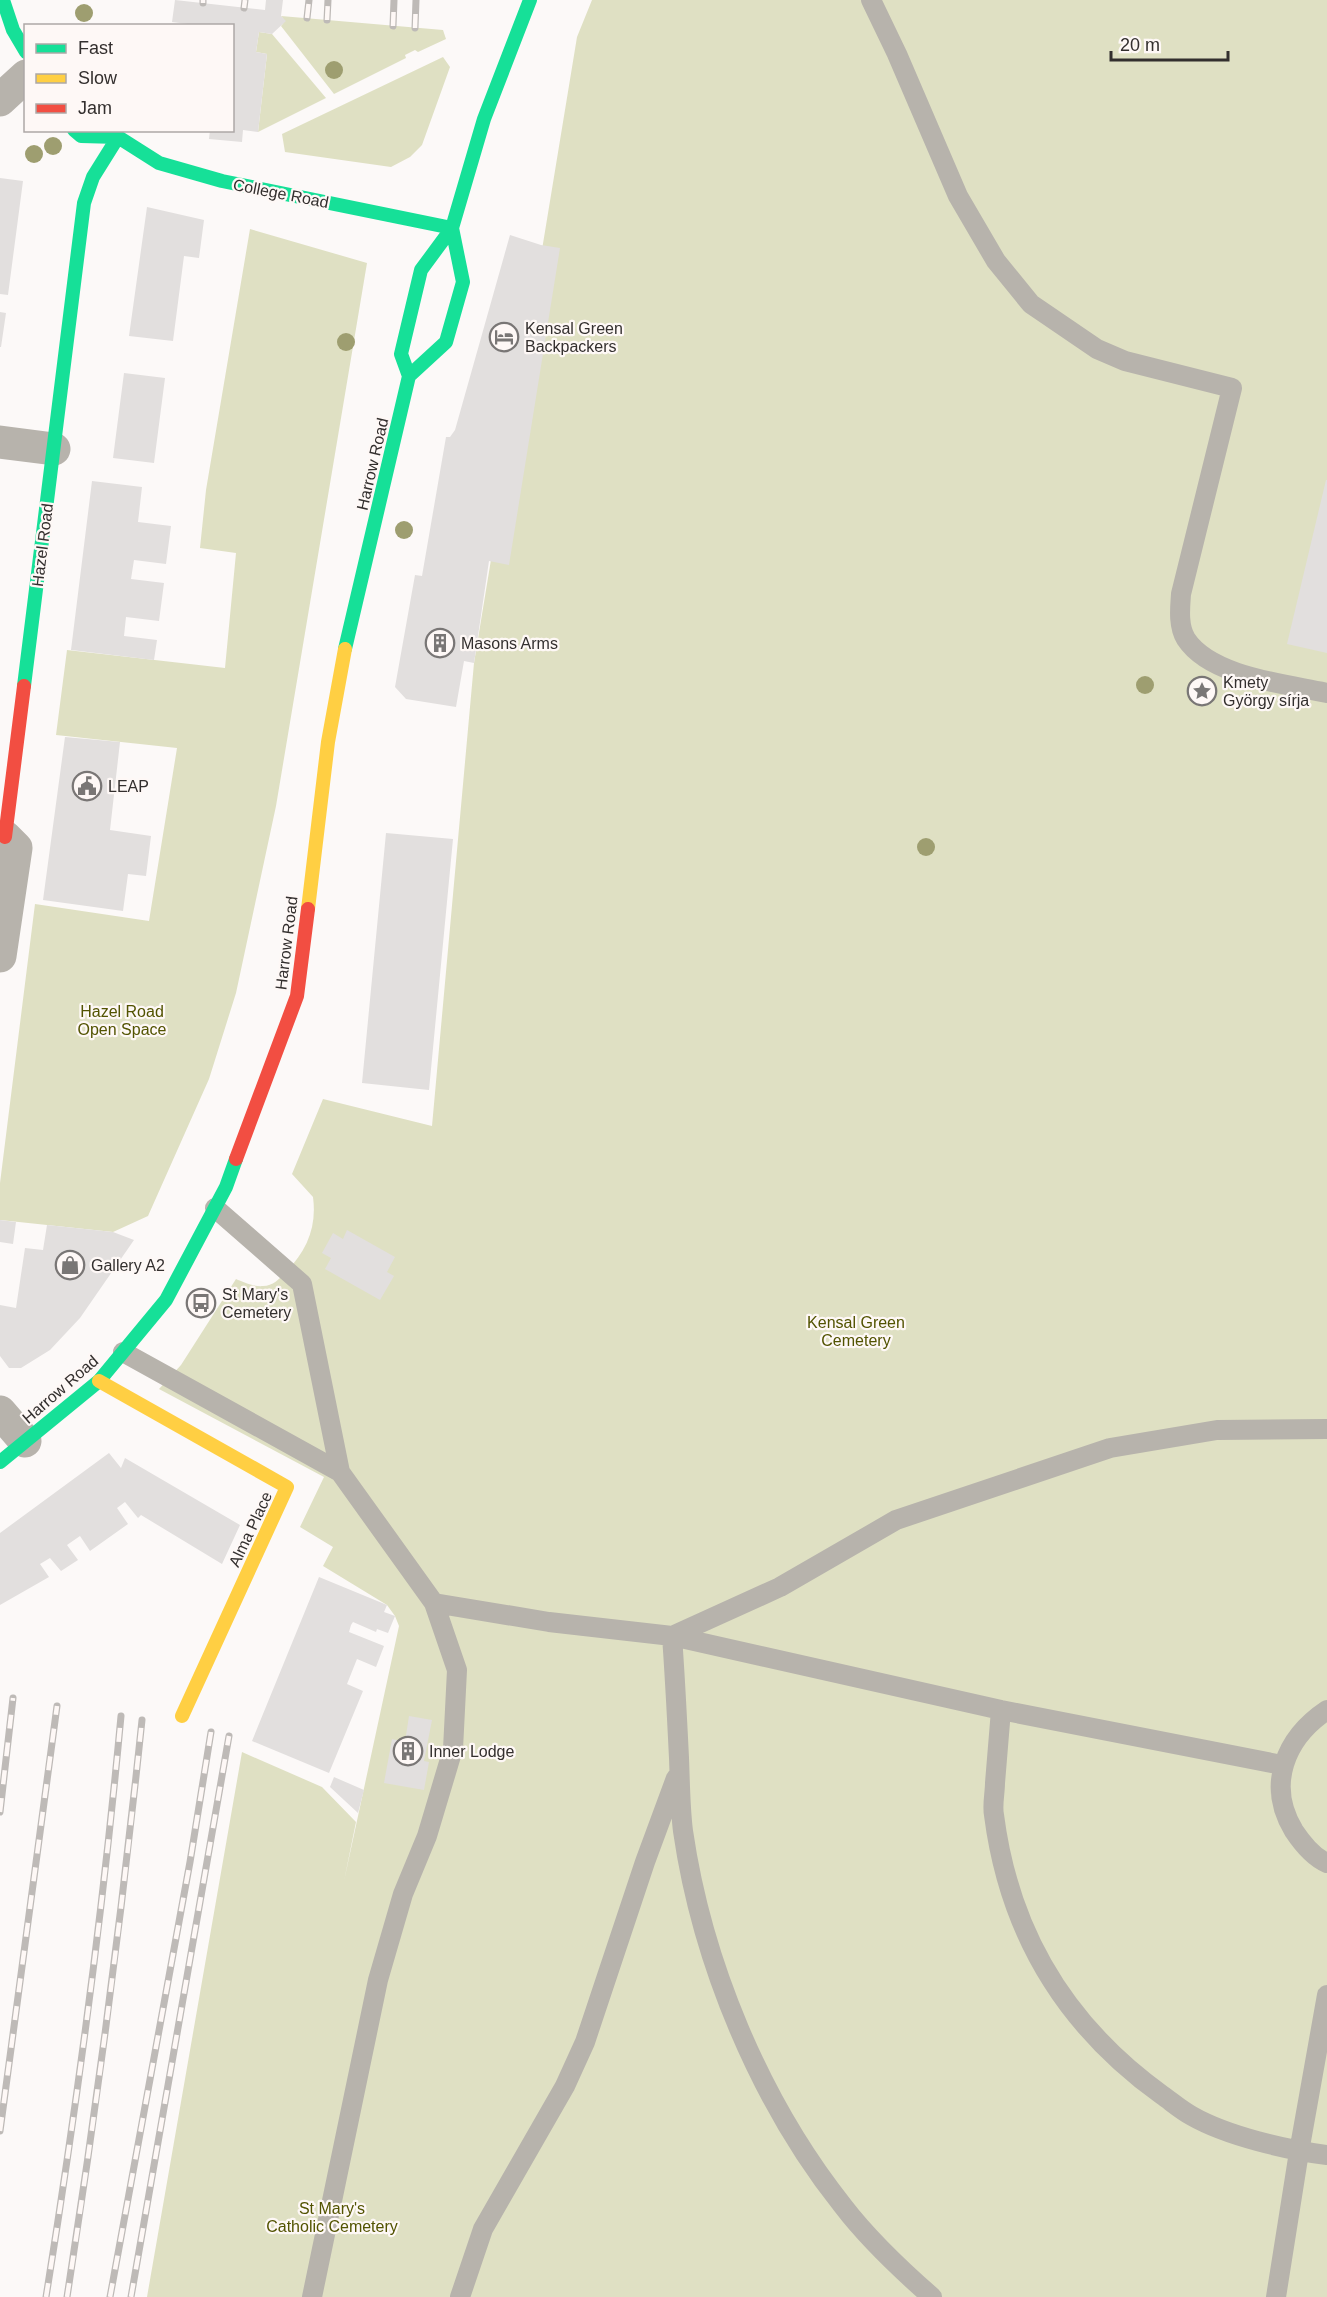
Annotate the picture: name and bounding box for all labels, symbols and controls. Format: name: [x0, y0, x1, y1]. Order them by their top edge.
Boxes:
legend: [24, 24, 234, 132]
scale bar: [1111, 24, 1228, 62]
text: 20 m: [1120, 35, 1160, 55]
text: Fast: [78, 38, 113, 58]
text: Slow: [78, 68, 118, 88]
text: Jam: [78, 98, 112, 118]
street label: College Road: [232, 176, 330, 211]
place label: Kensal Green Backpackers: [525, 320, 623, 355]
hotel icon: Kensal Green Backpackers: [488, 321, 520, 353]
street label: Harrow Road: [354, 416, 391, 512]
street label: Hazel Road: [29, 503, 56, 588]
building icon: Masons Arms: [424, 627, 456, 659]
place label: Masons Arms: [461, 635, 558, 652]
place label: Kmety György sírja: [1223, 674, 1309, 709]
place icon: Kmety György sírja: [1186, 675, 1218, 707]
public building icon: LEAP: [71, 770, 103, 802]
place label: LEAP: [108, 778, 149, 795]
street label: Harrow Road: [272, 895, 301, 991]
park label: Hazel Road Open Space: [78, 1003, 167, 1038]
shop icon: Gallery A2: [54, 1249, 86, 1281]
place label: Gallery A2: [91, 1257, 165, 1274]
place label: St Mary's Cemetery: [222, 1286, 291, 1321]
bus stop icon: St Mary's Cemetery: [185, 1287, 217, 1319]
park label: Kensal Green Cemetery: [807, 1314, 905, 1349]
street label: Harrow Road: [19, 1352, 101, 1427]
street label: Alma Place: [226, 1489, 275, 1569]
building icon: Inner Lodge: [392, 1735, 424, 1767]
place label: Inner Lodge: [429, 1743, 515, 1760]
park label: St Mary's Catholic Cemetery: [266, 2200, 398, 2235]

